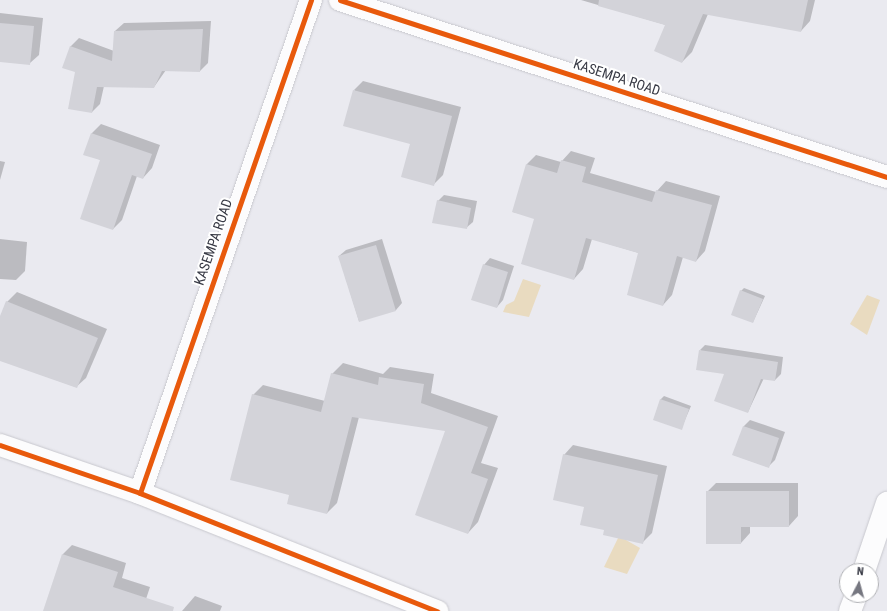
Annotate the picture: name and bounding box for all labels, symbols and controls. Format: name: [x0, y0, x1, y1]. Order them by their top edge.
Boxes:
street label: KASEMPA ROAD: [571, 55, 663, 99]
street label: KASEMPA ROAD: [190, 197, 236, 287]
north arrow: [839, 563, 879, 603]
text: N: [856, 565, 864, 578]

